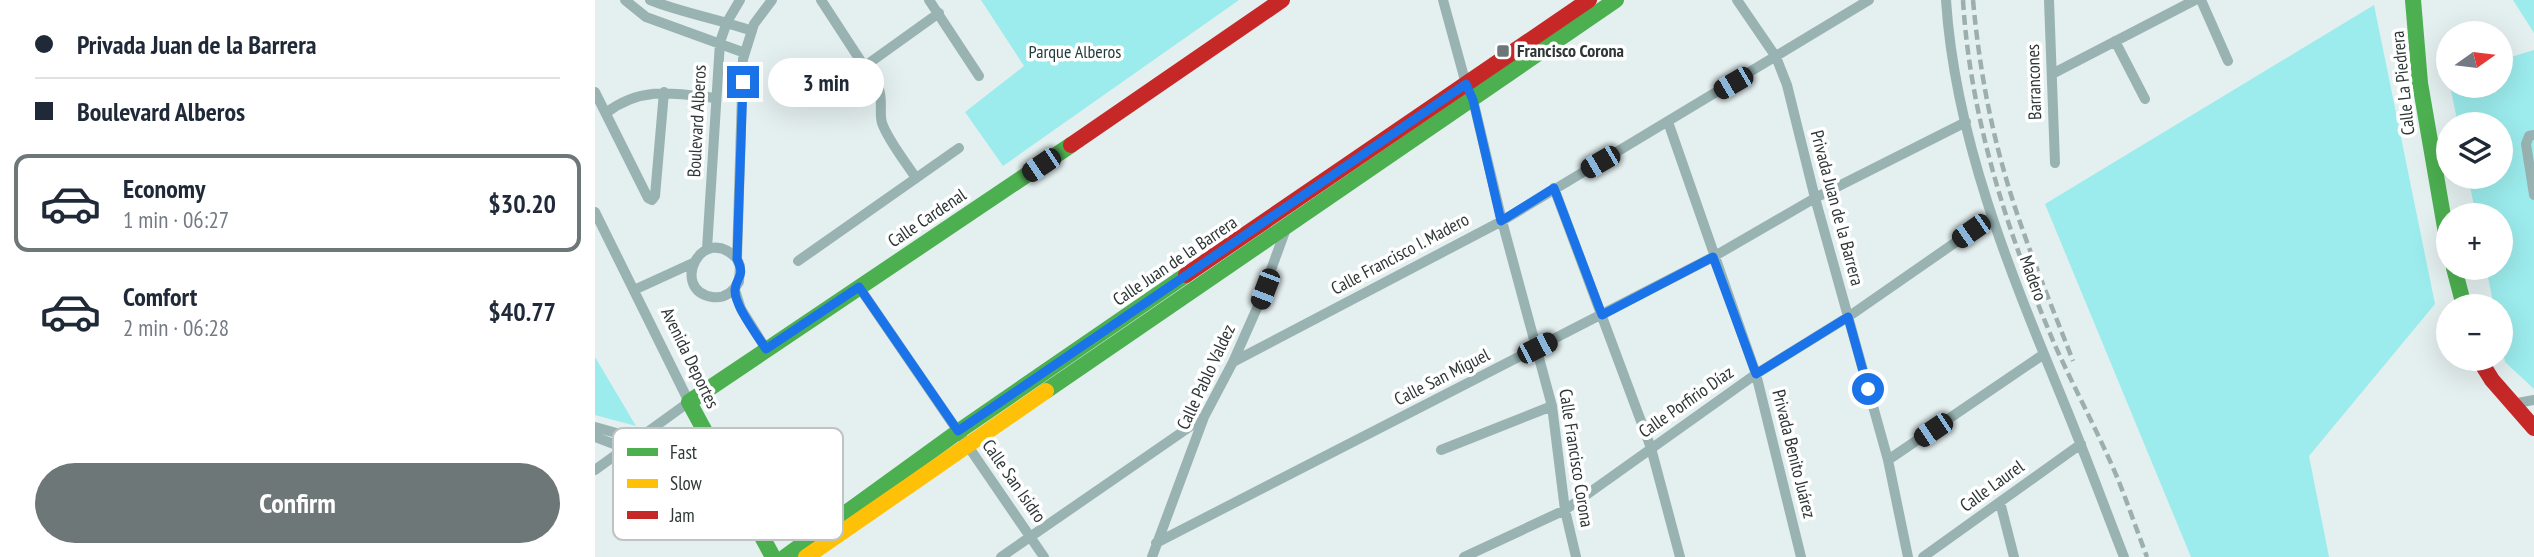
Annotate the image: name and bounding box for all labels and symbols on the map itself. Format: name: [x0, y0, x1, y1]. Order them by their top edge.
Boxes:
north arrow: [2436, 21, 2513, 98]
street label: Calle La Piedrera: [2386, 30, 2419, 136]
place label: Francisco Corona: [1517, 39, 1624, 62]
park label: Parque Alberos: [1029, 40, 1121, 63]
marker: Francisco Corona: [1495, 43, 1511, 59]
street label: Barrancones: [2021, 44, 2046, 120]
callout: 3 min: [767, 57, 883, 106]
car: [1710, 63, 1757, 103]
street label: Boulevard Alberos: [682, 64, 711, 178]
route end: [727, 66, 759, 98]
street label: Privada Juan de la Barrera: [1806, 128, 1869, 288]
car: [1577, 142, 1624, 182]
car: [1018, 145, 1065, 185]
street label: Calle Cardenal: [883, 183, 971, 252]
street label: Calle Francisco I. Madero: [1327, 207, 1473, 300]
street label: Calle Juan de la Barrera: [1108, 210, 1241, 311]
car: [1948, 210, 1995, 252]
street label: Madero: [2015, 252, 2052, 304]
car: [1248, 266, 1283, 312]
street label: Avenida Deportes: [656, 304, 725, 412]
street label: Calle Pablo Valdez: [1171, 321, 1240, 433]
car: [1514, 329, 1561, 367]
street label: Calle San Miguel: [1390, 342, 1494, 410]
street label: Calle Porfirio Díaz: [1634, 360, 1738, 443]
route start: [1852, 373, 1884, 405]
street label: Calle Francisco Corona: [1554, 387, 1599, 529]
street label: Privada Benito Juárez: [1767, 387, 1822, 521]
car: [1910, 410, 1957, 450]
legend: [613, 428, 843, 540]
street label: Calle San Isidro: [977, 435, 1052, 527]
text: Fast: [670, 440, 698, 464]
street label: Calle Laurel: [1955, 454, 2029, 517]
text: Slow: [670, 471, 703, 495]
text: Jam: [669, 503, 695, 527]

